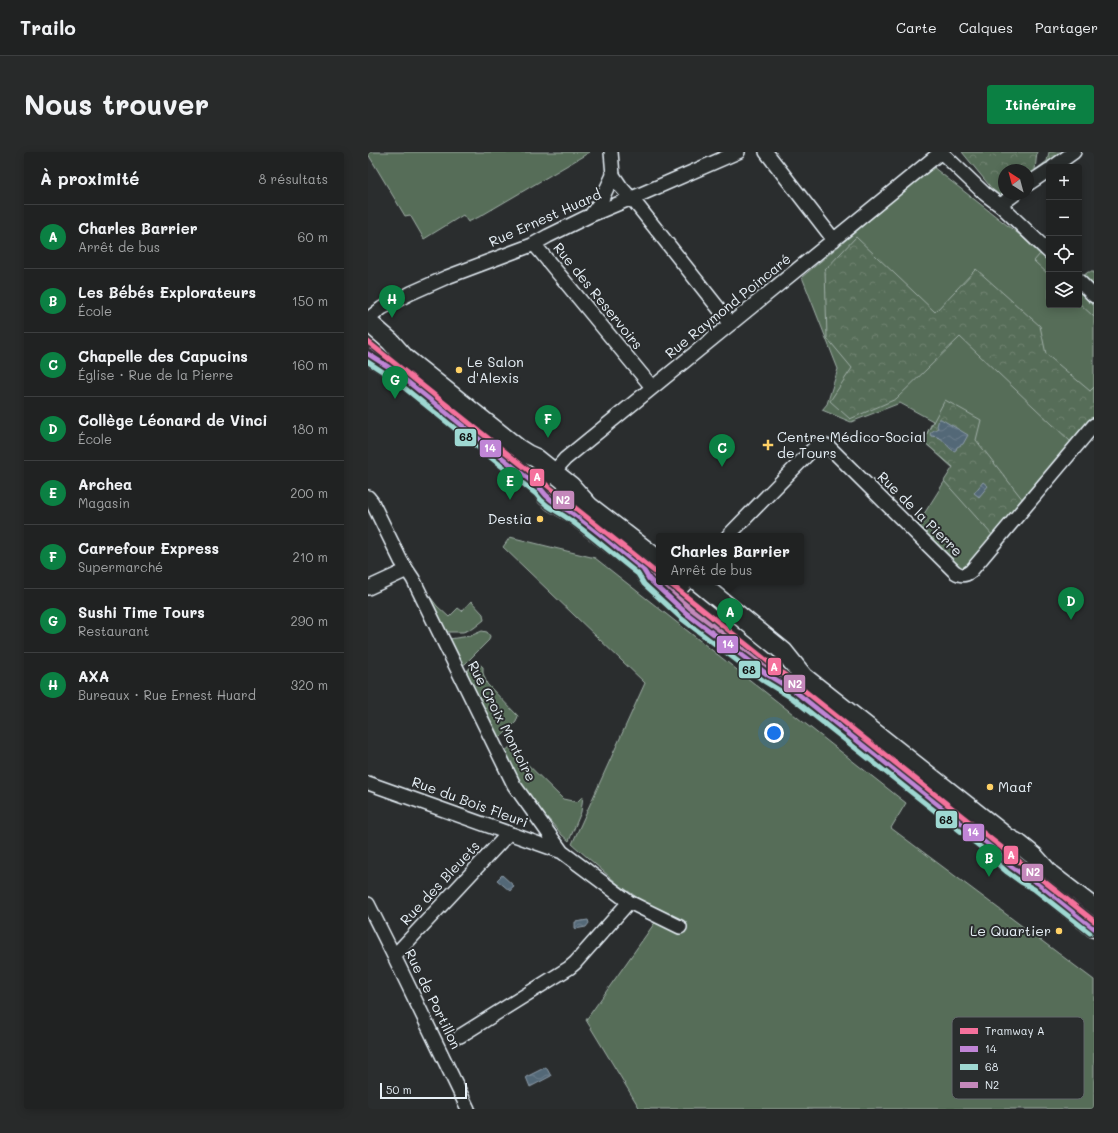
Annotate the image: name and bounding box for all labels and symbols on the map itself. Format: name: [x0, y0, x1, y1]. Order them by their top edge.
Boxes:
north arrow: [998, 164, 1034, 200]
street label: Rue Ernest Huard: [486, 184, 604, 251]
street label: Rue des Reservoirs: [549, 238, 647, 353]
street label: Rue Raymond Poincaré: [661, 249, 795, 362]
pin: H: [379, 285, 405, 318]
place label: Le Salon d'Alexis: [467, 352, 524, 387]
marker: Le Salon d'Alexis: [454, 365, 464, 375]
pin: G: [382, 366, 408, 399]
pin: F: [535, 405, 561, 438]
place label: Centre Médico-Social de Tours: [777, 427, 926, 462]
line badge: 68: [454, 428, 477, 447]
text: 68: [459, 429, 473, 444]
pin: C: [709, 434, 735, 467]
line badge: 14: [479, 439, 502, 458]
marker: Centre Médico-Social de Tours: [762, 439, 774, 451]
text: 14: [484, 440, 496, 455]
pin: E: [497, 467, 523, 500]
street label: Rue de la Pierre: [874, 467, 967, 560]
line badge: A: [529, 468, 545, 487]
text: A: [533, 469, 541, 484]
line badge: N2: [552, 490, 575, 510]
text: N2: [556, 492, 570, 507]
place label: Destia: [488, 509, 532, 528]
marker: Destia: [535, 514, 545, 524]
pin: D: [1058, 587, 1084, 620]
pin: A: [717, 598, 743, 631]
line badge: 14: [716, 635, 739, 654]
text: 14: [722, 636, 734, 651]
street label: Rue Croix Montoire: [464, 657, 541, 784]
line badge: A: [767, 657, 782, 676]
text: A: [770, 659, 778, 674]
line badge: 68: [738, 660, 761, 679]
text: 68: [742, 662, 756, 677]
line badge: N2: [783, 674, 806, 693]
text: N2: [788, 676, 802, 691]
your location: [764, 723, 784, 743]
street label: Rue du Bois Fleuri: [409, 772, 531, 831]
place label: Maaf: [998, 777, 1033, 796]
marker: Maaf: [985, 782, 995, 792]
line badge: 68: [935, 810, 958, 829]
text: 68: [939, 812, 953, 827]
line badge: 14: [962, 823, 985, 842]
text: 14: [967, 824, 979, 839]
street label: Rue des Bleuets: [396, 836, 484, 929]
pin: B: [976, 844, 1002, 877]
line badge: A: [1003, 845, 1019, 865]
text: A: [1007, 847, 1015, 862]
line badge: N2: [1021, 863, 1044, 882]
text: N2: [1026, 864, 1040, 879]
place label: Le Quartier: [970, 921, 1051, 940]
marker: Le Quartier: [1054, 926, 1064, 936]
street label: Rue de Portillon: [401, 946, 466, 1052]
legend: [952, 1017, 1084, 1099]
text: Tramway A: [985, 1023, 1045, 1038]
text: 14: [985, 1041, 997, 1056]
text: 68: [985, 1059, 999, 1074]
text: N2: [985, 1077, 999, 1092]
scale bar: [380, 1081, 467, 1100]

